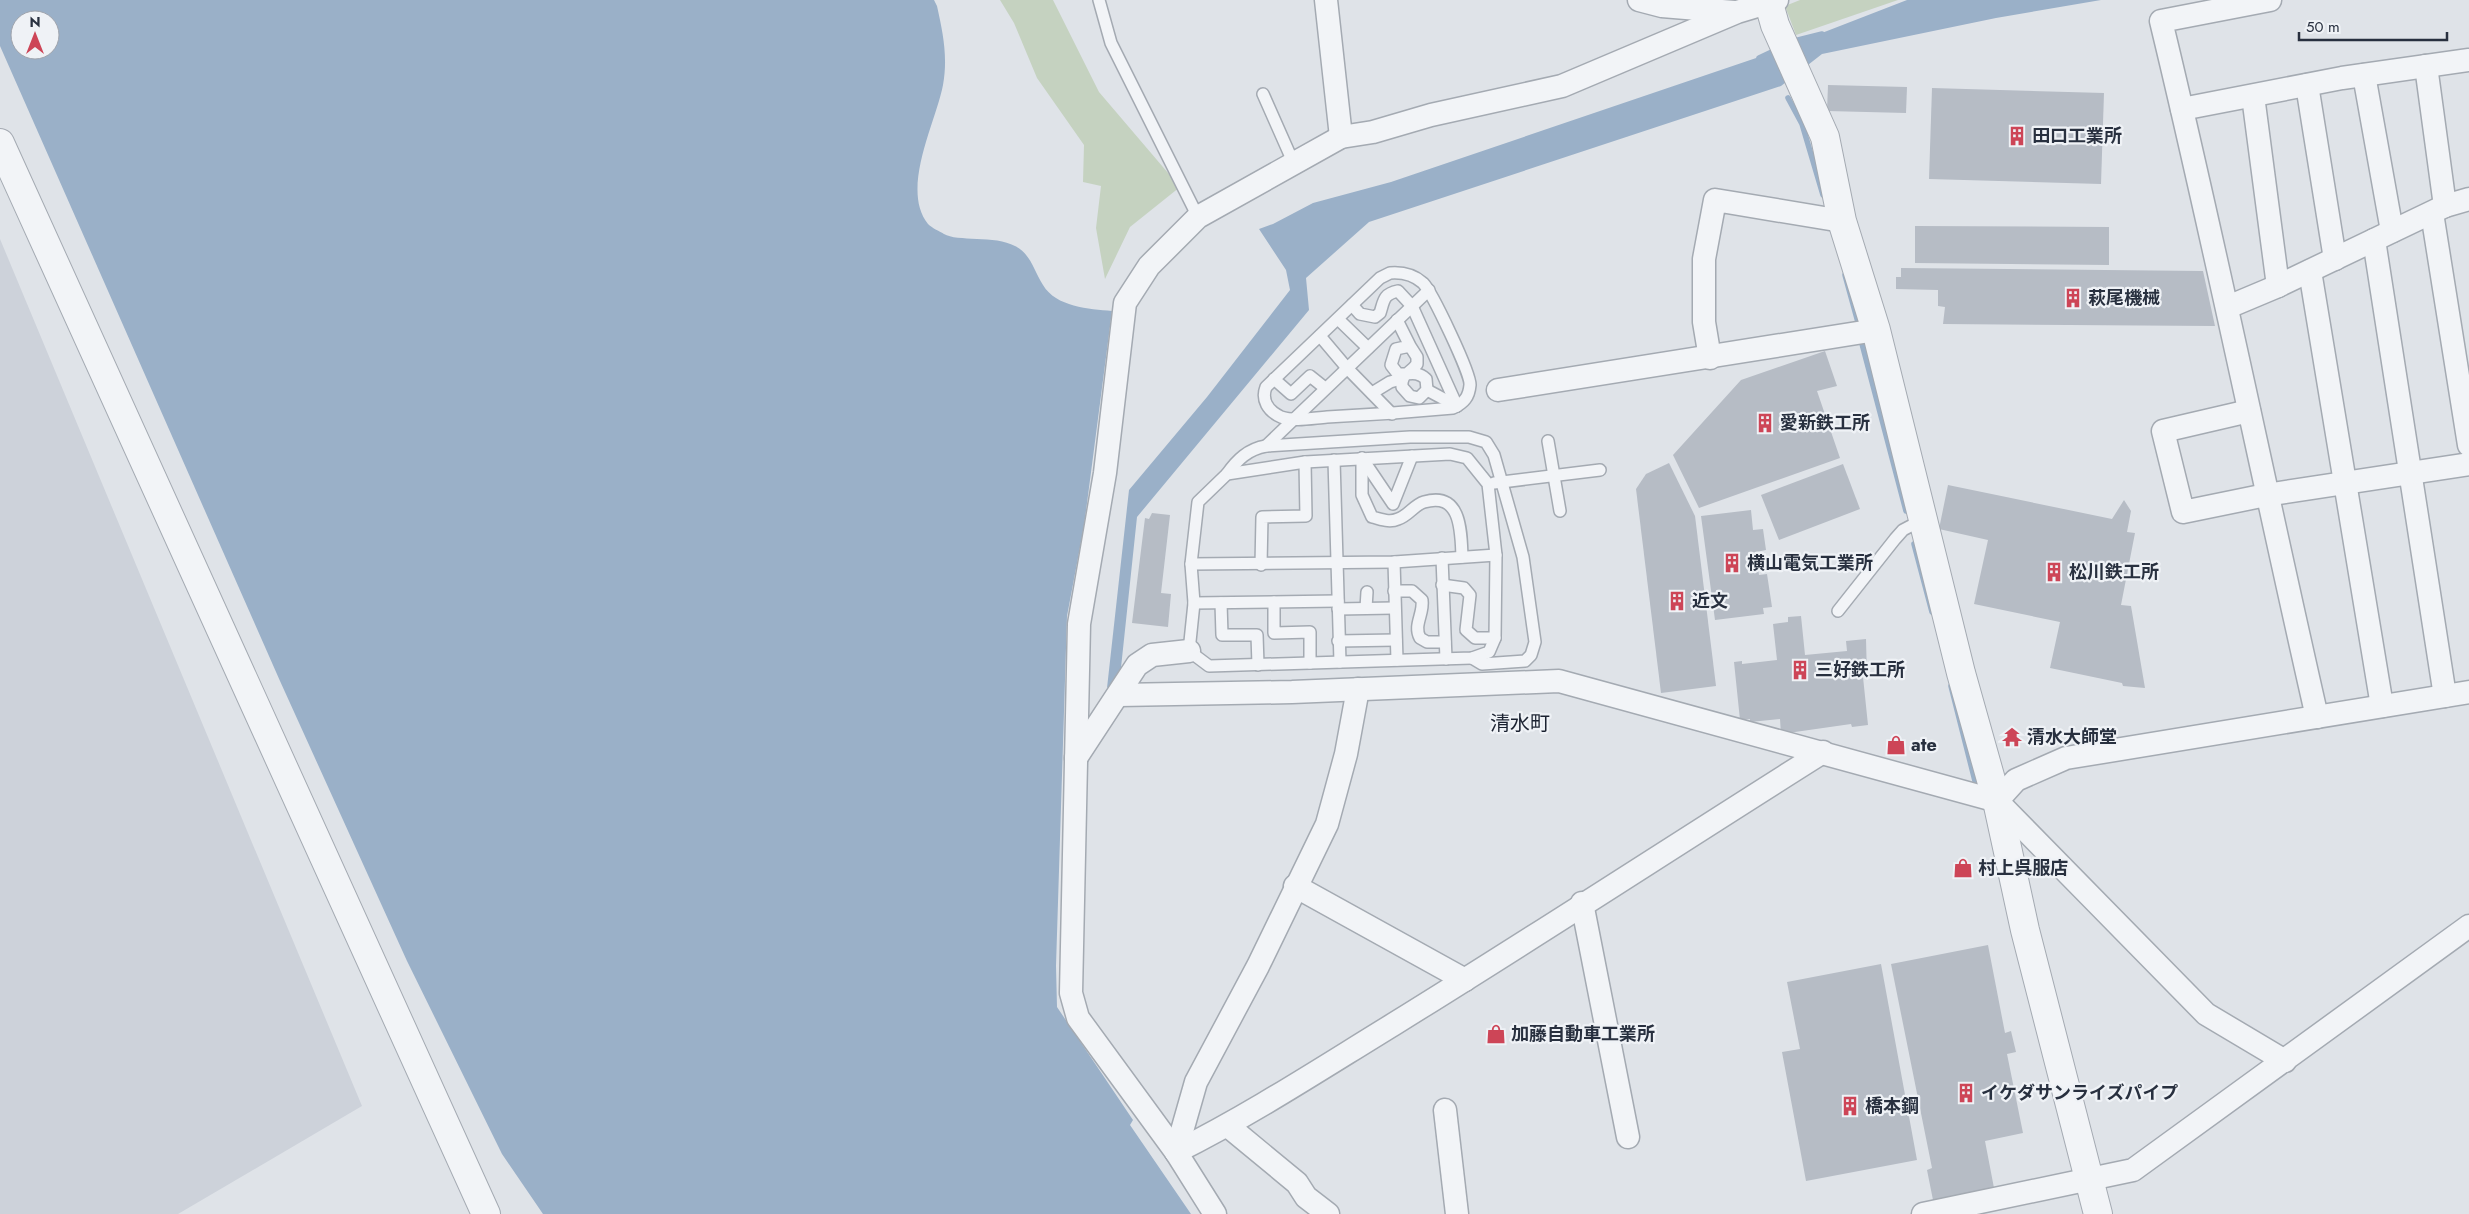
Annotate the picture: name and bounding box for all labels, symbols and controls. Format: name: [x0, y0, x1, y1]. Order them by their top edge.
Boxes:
north arrow: [10, 10, 60, 60]
scale bar: [2299, 10, 2446, 42]
text: N: [29, 12, 41, 32]
text: 50 m: [2306, 16, 2340, 38]
place label: 田口工業所: [2032, 123, 2122, 149]
building icon: 田口工業所: [2006, 125, 2028, 147]
place label: 萩尾機械: [2088, 285, 2160, 311]
building icon: 萩尾機械: [2062, 287, 2084, 309]
place label: 愛新鉄工所: [1780, 410, 1870, 436]
building icon: 愛新鉄工所: [1754, 412, 1776, 434]
place label: 横山電気工業所: [1747, 550, 1873, 576]
building icon: 横山電気工業所: [1721, 552, 1743, 574]
place label: 松川鉄工所: [2069, 559, 2159, 585]
building icon: 松川鉄工所: [2043, 561, 2065, 583]
place label: 近文: [1692, 588, 1728, 614]
building icon: 近文: [1666, 590, 1688, 612]
place label: 三好鉄工所: [1815, 657, 1905, 683]
building icon: 三好鉄工所: [1789, 659, 1811, 681]
district label: 清水町: [1490, 709, 1550, 738]
place label: 清水大師堂: [2027, 724, 2117, 750]
temple icon: 清水大師堂: [2001, 726, 2023, 748]
place label: ate: [1911, 732, 1937, 758]
shop icon: ate: [1885, 734, 1907, 756]
place label: 村上呉服店: [1978, 855, 2068, 881]
shop icon: 村上呉服店: [1952, 857, 1974, 879]
place label: 加藤自動車工業所: [1511, 1021, 1655, 1047]
shop icon: 加藤自動車工業所: [1485, 1023, 1507, 1045]
place label: イケダサンライズパイプ: [1981, 1080, 2178, 1106]
building icon: イケダサンライズパイプ: [1955, 1082, 1977, 1104]
place label: 橋本鋼: [1865, 1093, 1919, 1119]
building icon: 橋本鋼: [1839, 1095, 1861, 1117]

